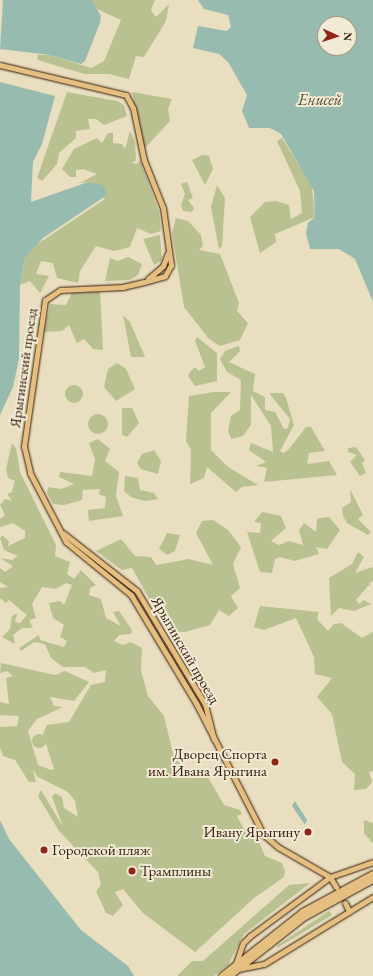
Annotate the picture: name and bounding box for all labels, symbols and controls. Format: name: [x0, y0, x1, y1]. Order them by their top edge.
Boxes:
north arrow: [317, 16, 357, 56]
text: N: [341, 32, 355, 41]
water label: Енисей: [298, 90, 342, 110]
street label: Ярыгинский проезд: [6, 307, 40, 429]
street label: Ярыгинский проезд: [148, 593, 224, 707]
place label: Дворец Спорта им. Ивана Ярыгина: [148, 744, 267, 779]
marker: Дворец Спорта им. Ивана Ярыгина: [270, 757, 280, 767]
place label: Ивану Ярыгину: [204, 823, 300, 841]
marker: Ивану Ярыгину: [303, 827, 313, 837]
place label: Городской пляж: [52, 841, 151, 859]
marker: Городской пляж: [39, 845, 49, 855]
place label: Трамплины: [140, 862, 211, 880]
marker: Трамплины: [127, 866, 137, 876]

